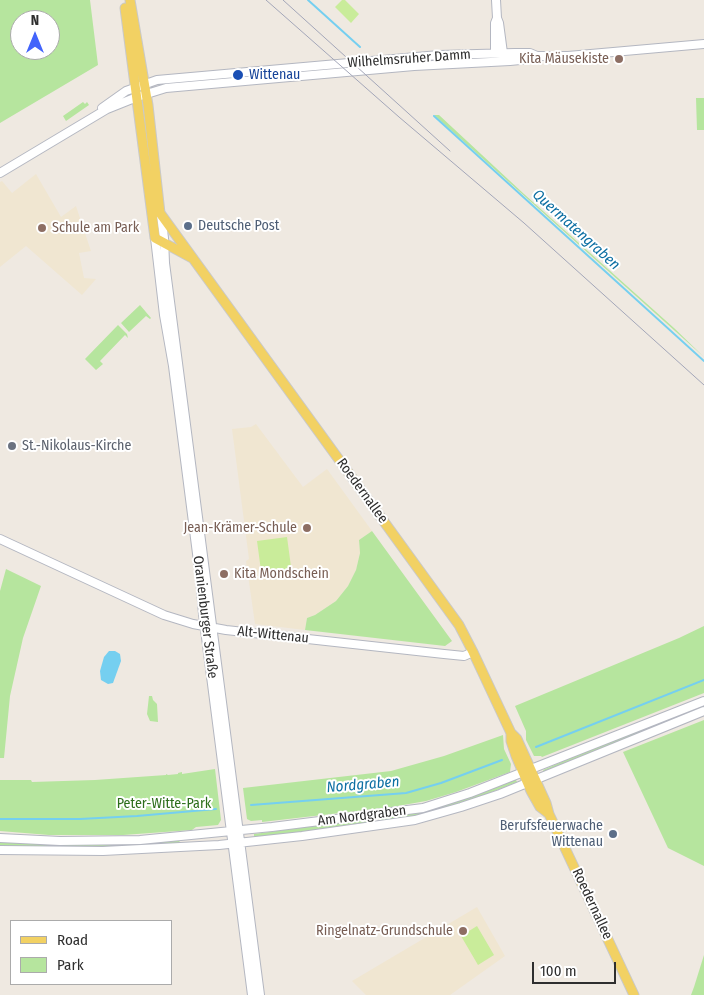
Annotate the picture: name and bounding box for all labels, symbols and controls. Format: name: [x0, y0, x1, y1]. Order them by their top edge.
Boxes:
north arrow: [10, 10, 60, 60]
text: N: [31, 12, 39, 29]
street label: Wilhelmsruher Damm: [347, 46, 471, 72]
place label: Kita Mäusekiste: [519, 51, 609, 67]
marker: Kita Mäusekiste: [613, 53, 625, 65]
place label: Wittenau: [249, 67, 300, 83]
marker: Wittenau: [231, 68, 245, 82]
water label: Quermatengraben: [529, 186, 623, 274]
place label: Deutsche Post: [198, 218, 279, 234]
place label: Schule am Park: [52, 220, 139, 236]
marker: Deutsche Post: [182, 220, 194, 232]
marker: Schule am Park: [36, 222, 48, 234]
place label: St.-Nikolaus-Kirche: [22, 438, 131, 454]
marker: St.-Nikolaus-Kirche: [6, 440, 18, 452]
street label: Roedernallee: [333, 455, 391, 527]
place label: Jean-Krämer-Schule: [183, 520, 297, 536]
marker: Jean-Krämer-Schule: [301, 522, 313, 534]
street label: Oranienburger Straße: [189, 555, 221, 679]
place label: Kita Mondschein: [234, 566, 329, 582]
marker: Kita Mondschein: [218, 568, 230, 580]
street label: Alt-Wittenau: [236, 623, 310, 647]
water label: Nordgraben: [326, 773, 400, 797]
park label: Peter-Witte-Park: [117, 796, 211, 812]
street label: Am Nordgraben: [317, 802, 407, 830]
place label: Berufsfeuerwache Wittenau: [500, 818, 603, 850]
marker: Berufsfeuerwache Wittenau: [607, 828, 619, 840]
street label: Roedernallee: [568, 866, 616, 942]
legend: [10, 920, 172, 985]
place label: Ringelnatz-Grundschule: [316, 923, 453, 939]
marker: Ringelnatz-Grundschule: [457, 925, 469, 937]
text: Road: [57, 931, 88, 949]
scale bar: [534, 952, 618, 984]
text: Park: [57, 956, 84, 974]
text: 100 m: [540, 962, 577, 980]

